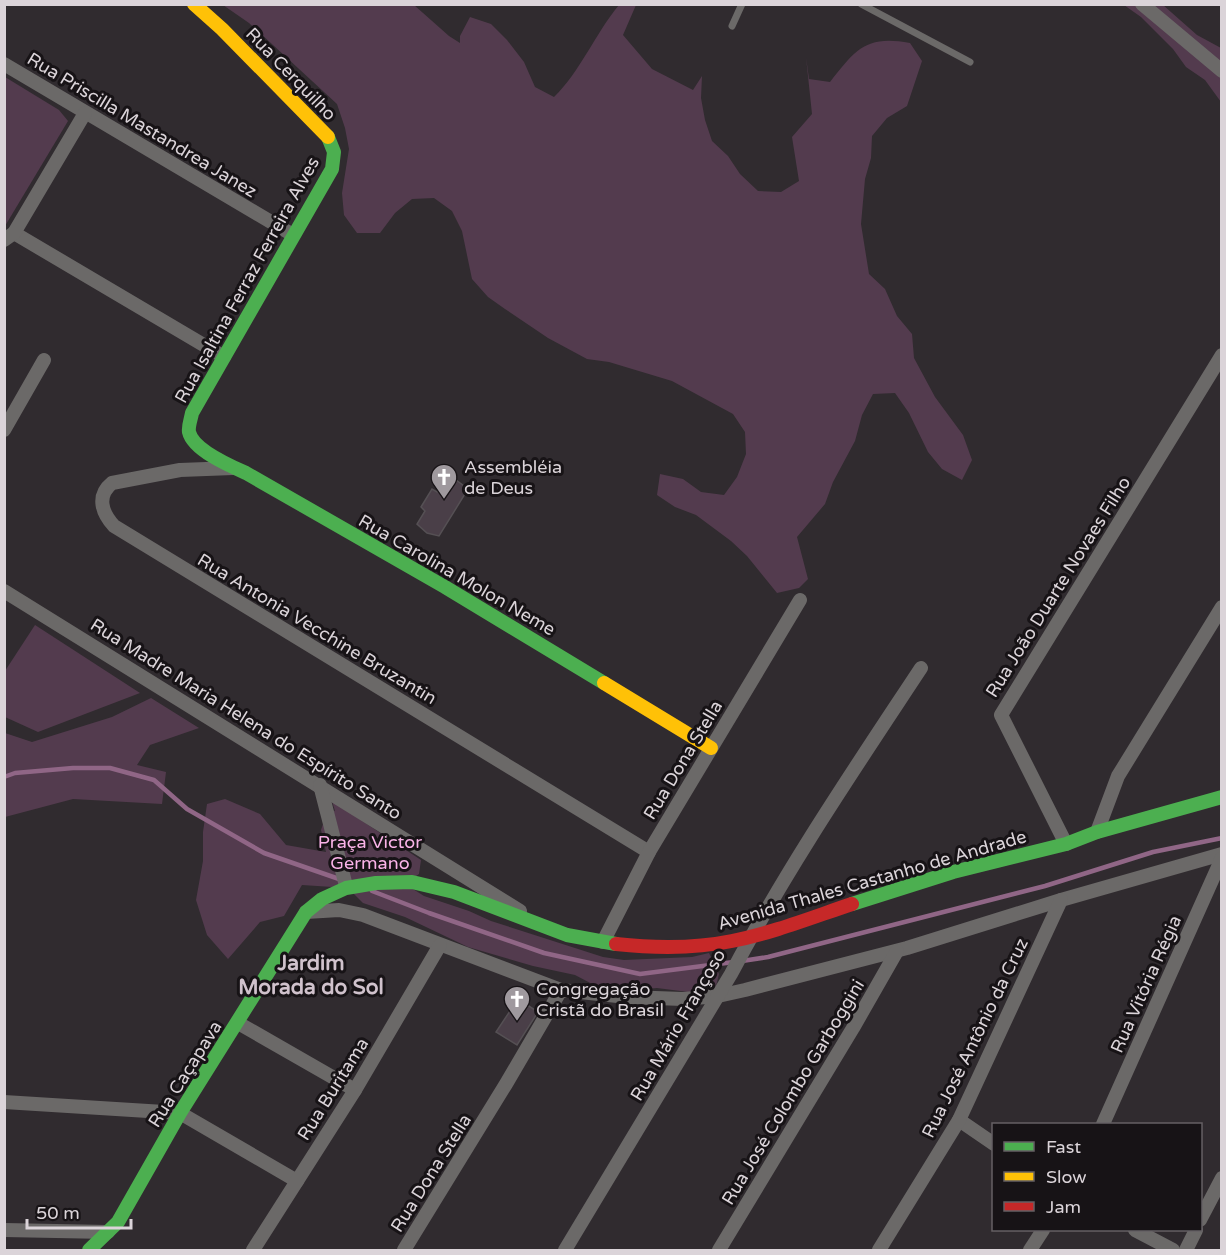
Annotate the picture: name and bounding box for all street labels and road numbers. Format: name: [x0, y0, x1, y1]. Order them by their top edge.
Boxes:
street label: Rua Cerquilho: [241, 23, 341, 125]
street label: Rua Priscilla Mastandrea Janez: [23, 48, 261, 202]
street label: Rua Isaltina Ferraz Ferreira Alves: [170, 153, 324, 407]
street label: Rua João Duarte Novaes Filho: [981, 472, 1135, 702]
street label: Rua Carolina Molon Neme: [355, 510, 559, 640]
street label: Rua Antonia Vecchine Bruzantin: [193, 549, 441, 709]
street label: Rua Madre Maria Helena do Espírito Santo: [86, 614, 406, 824]
street label: Rua Dona Stella: [639, 696, 727, 824]
street label: Avenida Thales Castanho de Andrade: [715, 825, 1029, 935]
street label: Rua Vitória Régia: [1106, 912, 1186, 1056]
street label: Rua José Antônio da Cruz: [917, 934, 1033, 1142]
street label: Rua Mário Françoso: [626, 945, 730, 1105]
street label: Rua José Colombo Garboggini: [717, 975, 869, 1209]
street label: Rua Caçapava: [143, 1017, 227, 1131]
street label: Rua Buritama: [293, 1034, 373, 1144]
street label: Rua Dona Stella: [386, 1110, 476, 1236]

